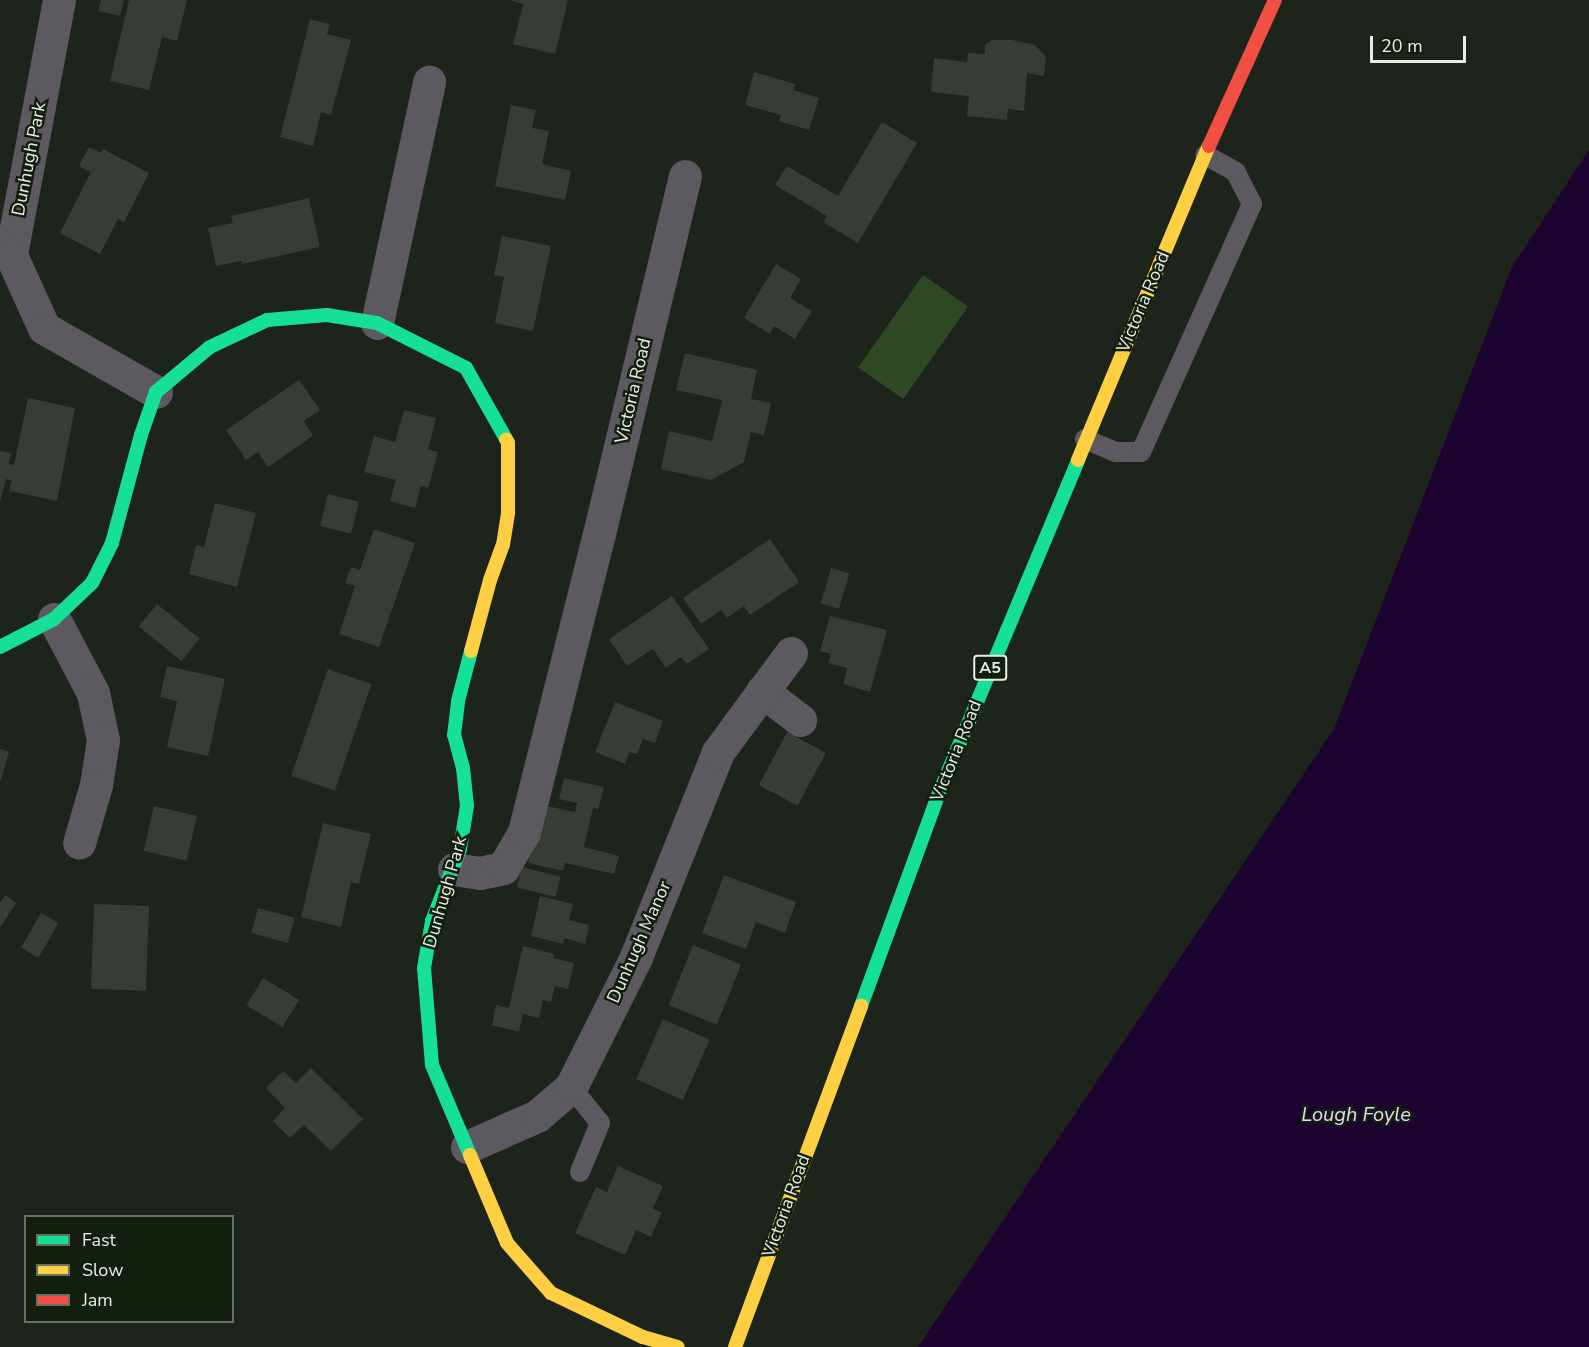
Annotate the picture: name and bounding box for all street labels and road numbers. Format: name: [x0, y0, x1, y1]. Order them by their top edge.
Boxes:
street label: Dunhugh Park: [7, 100, 51, 218]
street label: Victoria Road: [1112, 248, 1174, 356]
street label: Victoria Road: [610, 336, 656, 446]
road number: A5: [972, 655, 1008, 681]
street label: Victoria Road: [926, 697, 986, 805]
street label: Dunhugh Park: [419, 834, 471, 950]
street label: Dunhugh Manor: [602, 878, 676, 1006]
street label: Victoria Road: [757, 1152, 815, 1260]

